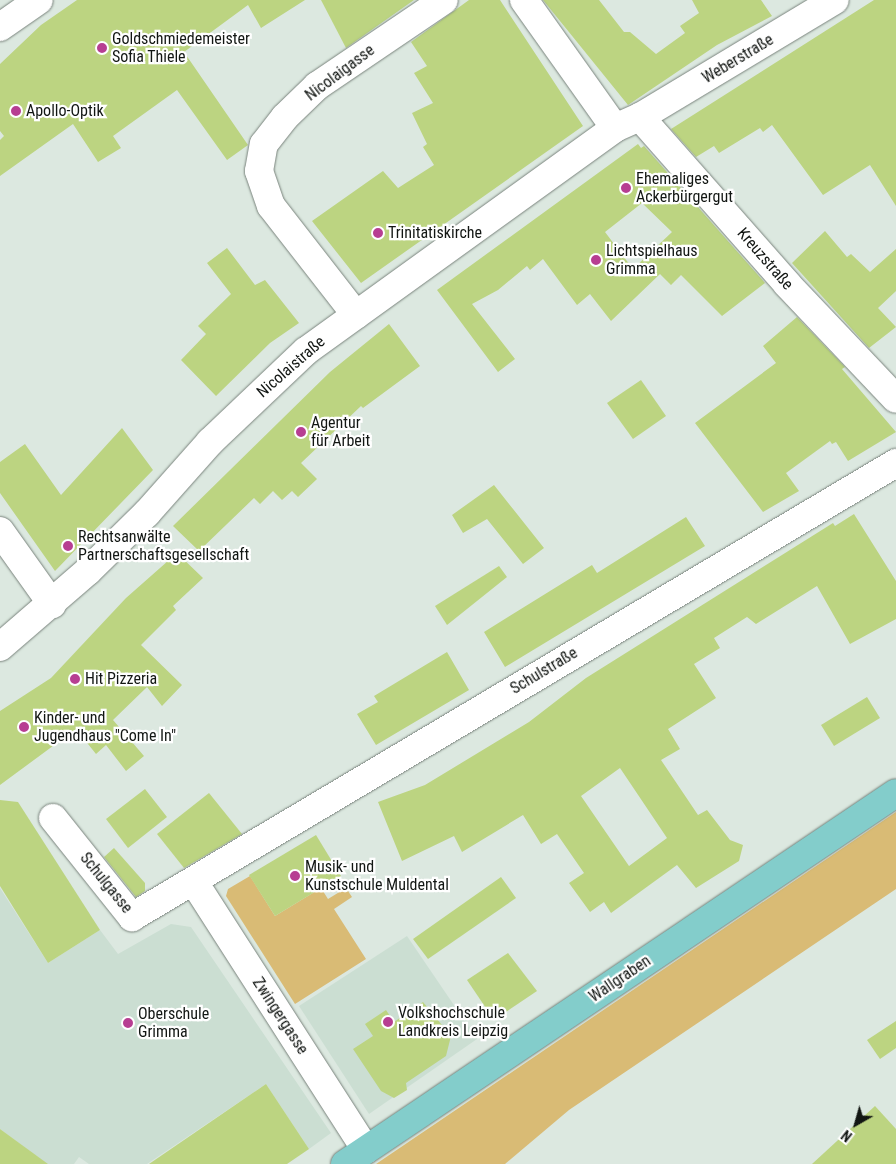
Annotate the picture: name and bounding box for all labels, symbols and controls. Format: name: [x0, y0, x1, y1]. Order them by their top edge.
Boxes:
place label: Goldschmiedemeister Sofia Thiele: [112, 29, 250, 67]
street label: Weberstraße: [699, 30, 777, 88]
street label: Nicolaigasse: [302, 41, 378, 105]
marker: Goldschmiedemeister Sofia Thiele: [96, 42, 108, 54]
place label: Apollo-Optik: [26, 101, 104, 121]
marker: Apollo-Optik: [10, 105, 22, 117]
place label: Ehemaliges Ackerbürgergut: [636, 169, 733, 207]
marker: Ehemaliges Ackerbürgergut: [620, 182, 632, 194]
place label: Trinitatiskirche: [388, 223, 482, 243]
street label: Kreuzstraße: [733, 224, 797, 294]
marker: Trinitatiskirche: [372, 227, 384, 239]
place label: Lichtspielhaus Grimma: [606, 241, 698, 279]
marker: Lichtspielhaus Grimma: [590, 254, 602, 266]
street label: Nicolaistraße: [253, 332, 329, 402]
place label: Agentur für Arbeit: [311, 413, 370, 451]
marker: Agentur für Arbeit: [295, 426, 307, 438]
place label: Rechtsanwälte Partnerschaftsgesellschaft: [78, 527, 249, 565]
marker: Rechtsanwälte Partnerschaftsgesellschaft: [62, 540, 74, 552]
street label: Schulstraße: [507, 643, 581, 699]
place label: Hit Pizzeria: [85, 669, 157, 689]
marker: Hit Pizzeria: [69, 673, 81, 685]
place label: Kinder- und Jugendhaus "Come In": [34, 708, 176, 746]
marker: Kinder- und Jugendhaus "Come In": [18, 721, 30, 733]
street label: Schulgasse: [76, 849, 136, 917]
place label: Musik- und Kunstschule Muldental: [305, 857, 449, 895]
marker: Musik- und Kunstschule Muldental: [289, 870, 301, 882]
street label: Wallgraben: [586, 951, 654, 1007]
street label: Zwingergasse: [248, 974, 312, 1058]
place label: Volkshochschule Landkreis Leipzig: [398, 1003, 508, 1041]
place label: Oberschule Grimma: [138, 1004, 209, 1042]
marker: Volkshochschule Landkreis Leipzig: [382, 1016, 394, 1028]
marker: Oberschule Grimma: [122, 1017, 134, 1029]
north arrow: [831, 1099, 881, 1149]
text: N: [838, 1127, 855, 1145]

